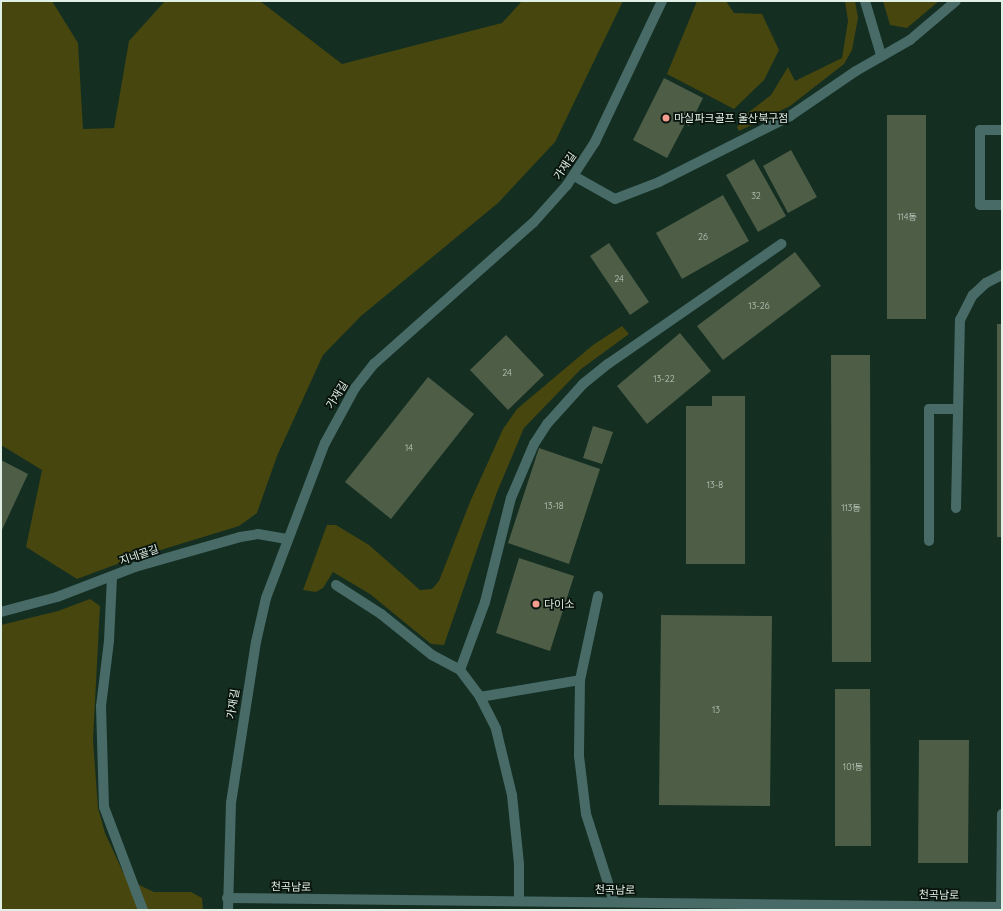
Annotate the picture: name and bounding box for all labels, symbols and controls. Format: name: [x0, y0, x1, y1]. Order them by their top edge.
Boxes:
place label: 마실파크골프 울산북구점: [674, 111, 788, 125]
marker: 마실파크골프 울산북구점: [661, 113, 671, 123]
street label: 가재길: [551, 150, 579, 182]
house number: 32: [751, 191, 761, 201]
house number: 114동: [897, 212, 917, 222]
house number: 26: [698, 232, 708, 242]
house number: 24: [614, 274, 624, 284]
house number: 13-26: [748, 301, 770, 311]
house number: 24: [502, 368, 512, 378]
house number: 13-22: [653, 374, 675, 384]
street label: 가재길: [323, 379, 351, 411]
house number: 14: [405, 443, 413, 453]
house number: 13-8: [707, 480, 723, 490]
house number: 13-18: [544, 501, 564, 511]
house number: 113동: [841, 503, 861, 513]
street label: 지네골길: [118, 542, 160, 568]
place label: 다이소: [544, 597, 574, 611]
marker: 다이소: [531, 599, 541, 609]
street label: 가재길: [224, 688, 242, 720]
house number: 13: [712, 705, 720, 715]
house number: 101동: [843, 762, 863, 772]
street label: 천곡남로: [271, 880, 311, 894]
street label: 천곡남로: [595, 883, 635, 897]
street label: 천곡남로: [919, 888, 959, 902]

